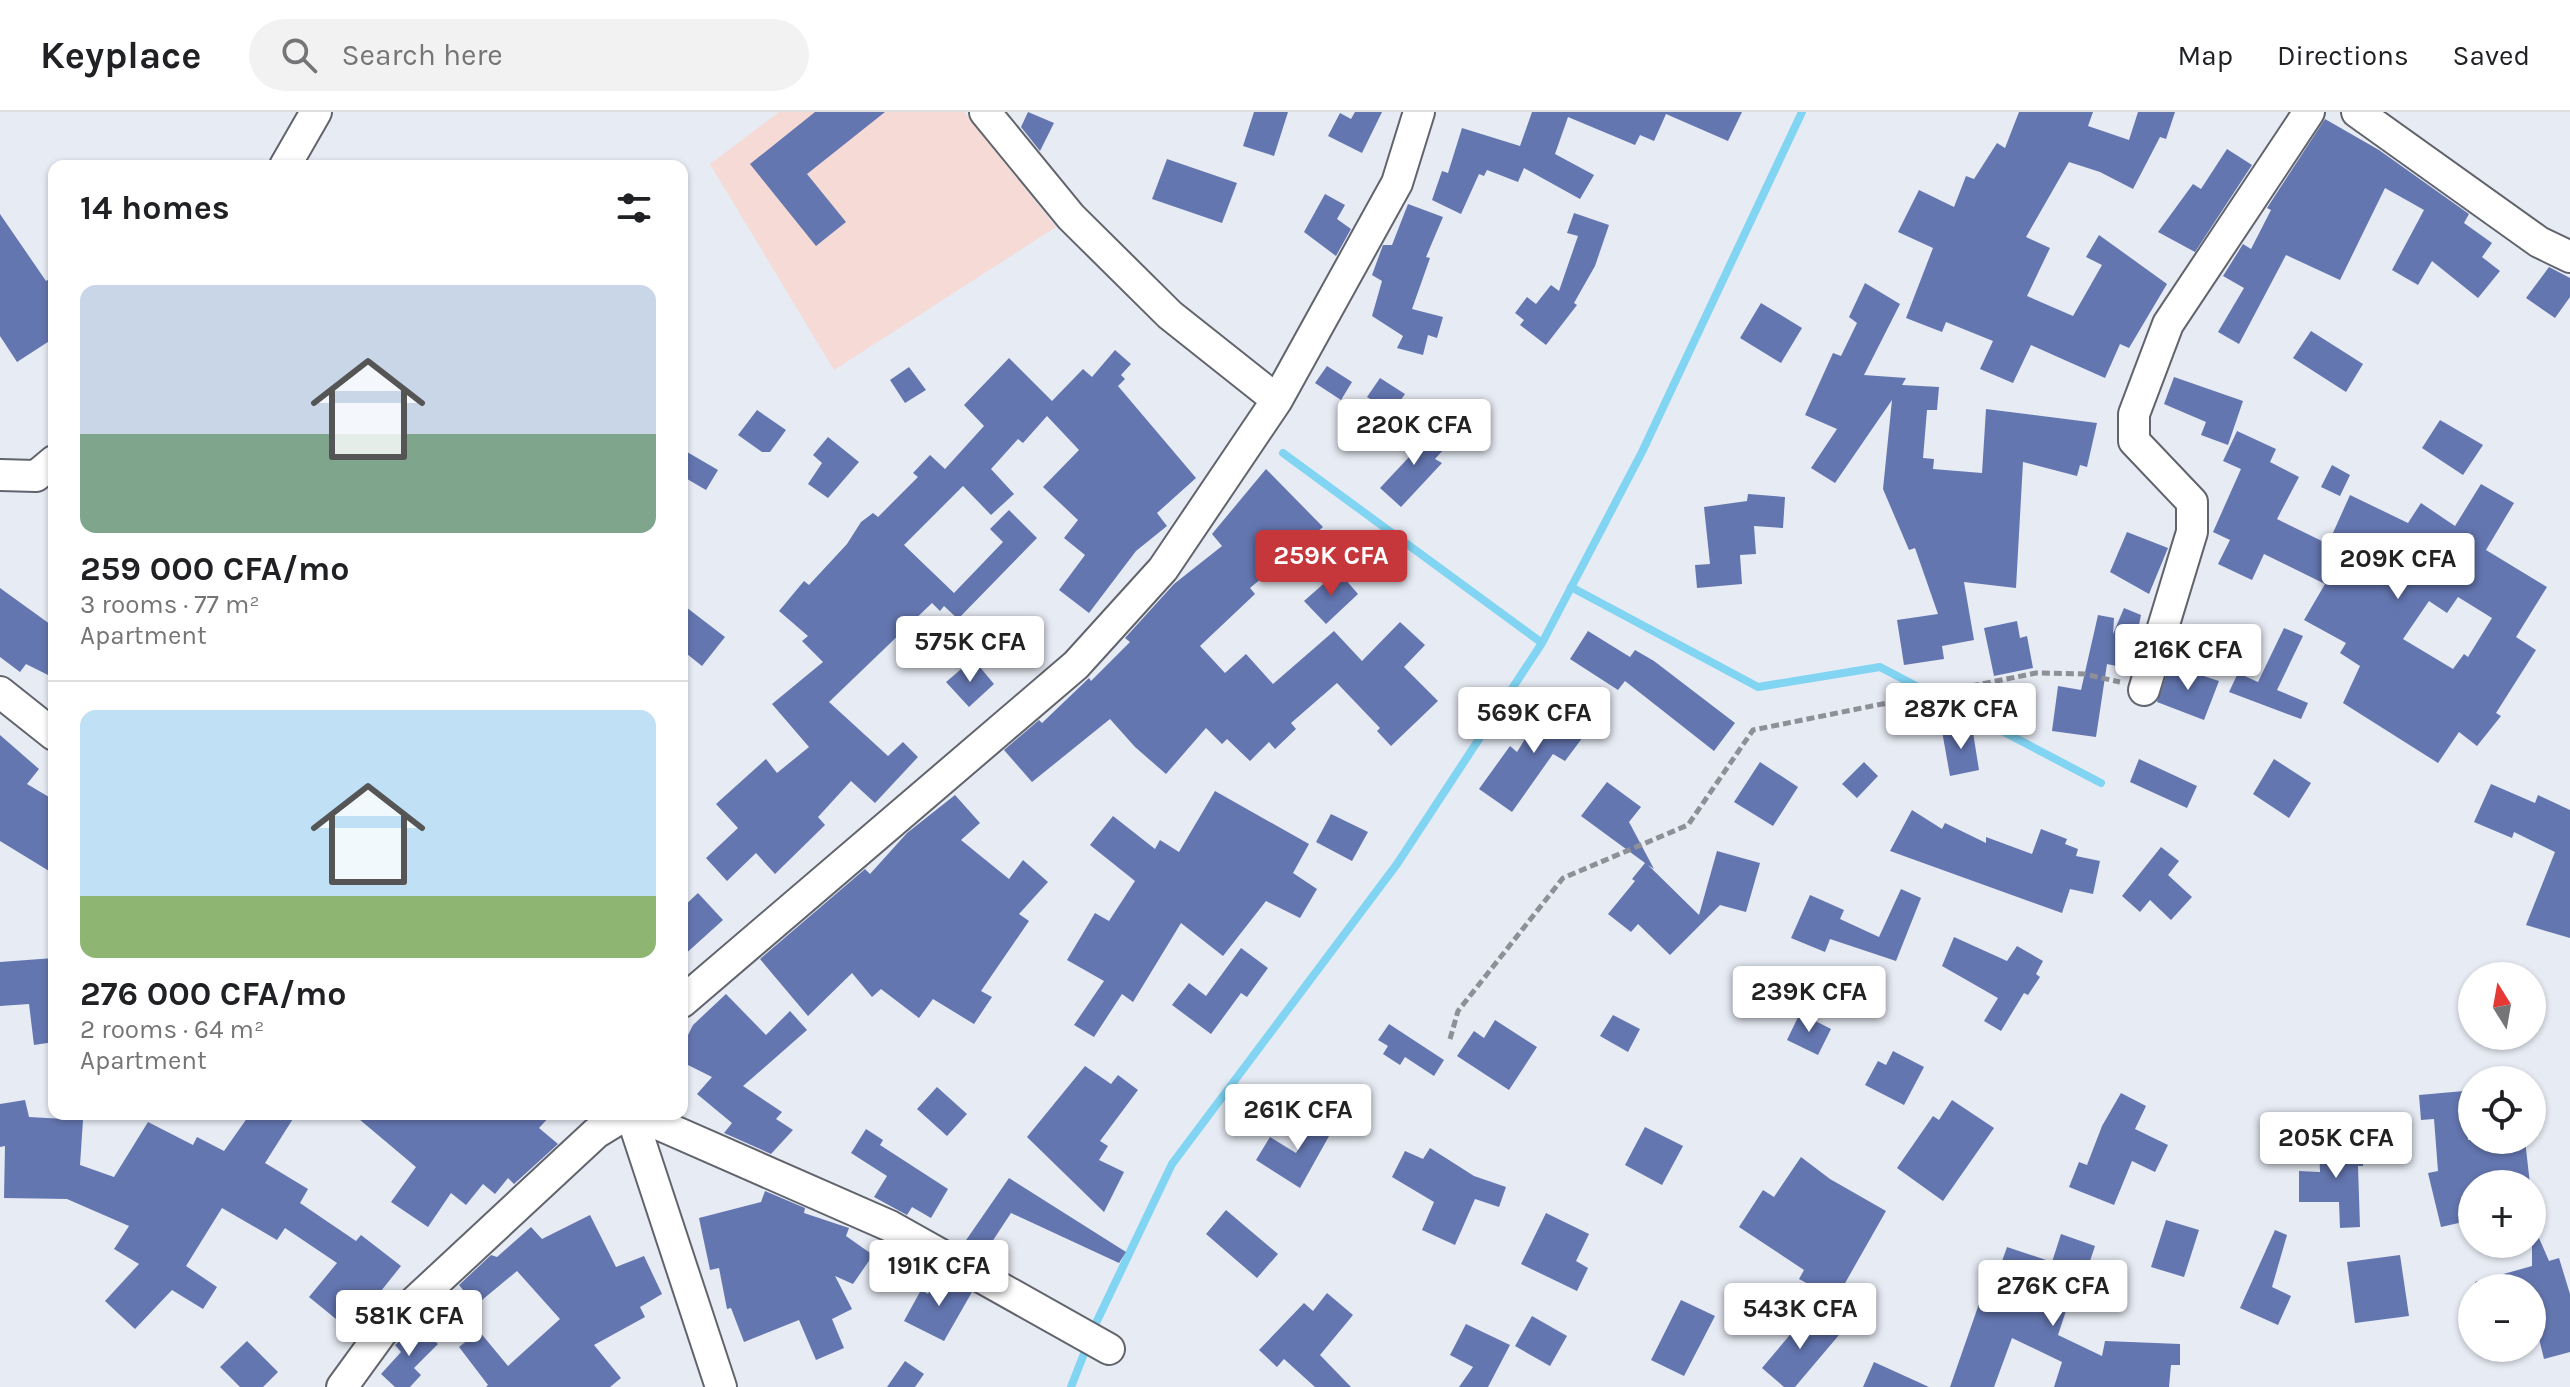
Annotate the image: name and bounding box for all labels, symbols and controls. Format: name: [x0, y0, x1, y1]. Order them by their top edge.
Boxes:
search box: [249, 19, 809, 91]
text: Keyplace: [40, 33, 201, 78]
icon: search: [277, 33, 321, 77]
text: Search here: [341, 37, 503, 73]
text: Map: [2178, 39, 2233, 72]
text: Directions: [2277, 39, 2409, 72]
text: Saved: [2453, 39, 2530, 72]
icon: filters: [612, 186, 656, 230]
text: 14 homes: [80, 188, 230, 228]
icon: home: [296, 337, 440, 481]
pin: 220K CFA: [1331, 399, 1497, 467]
text: 220K CFA: [1356, 409, 1472, 440]
pin: 259K CFA: [1248, 530, 1414, 598]
pin: 209K CFA: [2315, 533, 2481, 601]
text: 259K CFA: [1273, 540, 1389, 571]
text: 209K CFA: [2340, 543, 2456, 574]
text: 259 000 CFA/mo: [80, 549, 350, 589]
text: 3 rooms · 77 m²: [80, 589, 260, 620]
pin: 575K CFA: [887, 616, 1053, 684]
text: Apartment: [80, 620, 207, 651]
pin: 216K CFA: [2105, 624, 2271, 692]
text: 575K CFA: [914, 626, 1026, 657]
text: 216K CFA: [2133, 634, 2243, 665]
pin: 287K CFA: [1878, 683, 2044, 751]
pin: 569K CFA: [1451, 687, 1617, 755]
text: 287K CFA: [1904, 693, 2018, 724]
text: 569K CFA: [1476, 697, 1592, 728]
icon: home: [296, 762, 440, 906]
north arrow: [2458, 962, 2546, 1050]
map controls: [2458, 962, 2546, 1362]
pin: 239K CFA: [1726, 966, 1892, 1034]
text: 276 000 CFA/mo: [80, 974, 347, 1014]
text: 239K CFA: [1751, 976, 1867, 1007]
text: 2 rooms · 64 m²: [80, 1014, 264, 1045]
text: Apartment: [80, 1045, 207, 1076]
button: locate: [2458, 1066, 2546, 1154]
pin: 261K CFA: [1215, 1084, 1381, 1152]
text: 261K CFA: [1243, 1094, 1353, 1125]
pin: 205K CFA: [2253, 1112, 2419, 1180]
text: 205K CFA: [2278, 1122, 2394, 1153]
button: +: [2458, 1170, 2546, 1258]
pin: 191K CFA: [856, 1240, 1022, 1308]
text: 191K CFA: [887, 1250, 991, 1281]
pin: 276K CFA: [1970, 1260, 2136, 1328]
text: 276K CFA: [1996, 1270, 2110, 1301]
button: −: [2458, 1274, 2546, 1362]
pin: 543K CFA: [1717, 1283, 1883, 1351]
pin: 581K CFA: [326, 1290, 492, 1358]
text: 543K CFA: [1742, 1293, 1858, 1324]
text: 581K CFA: [354, 1300, 464, 1331]

